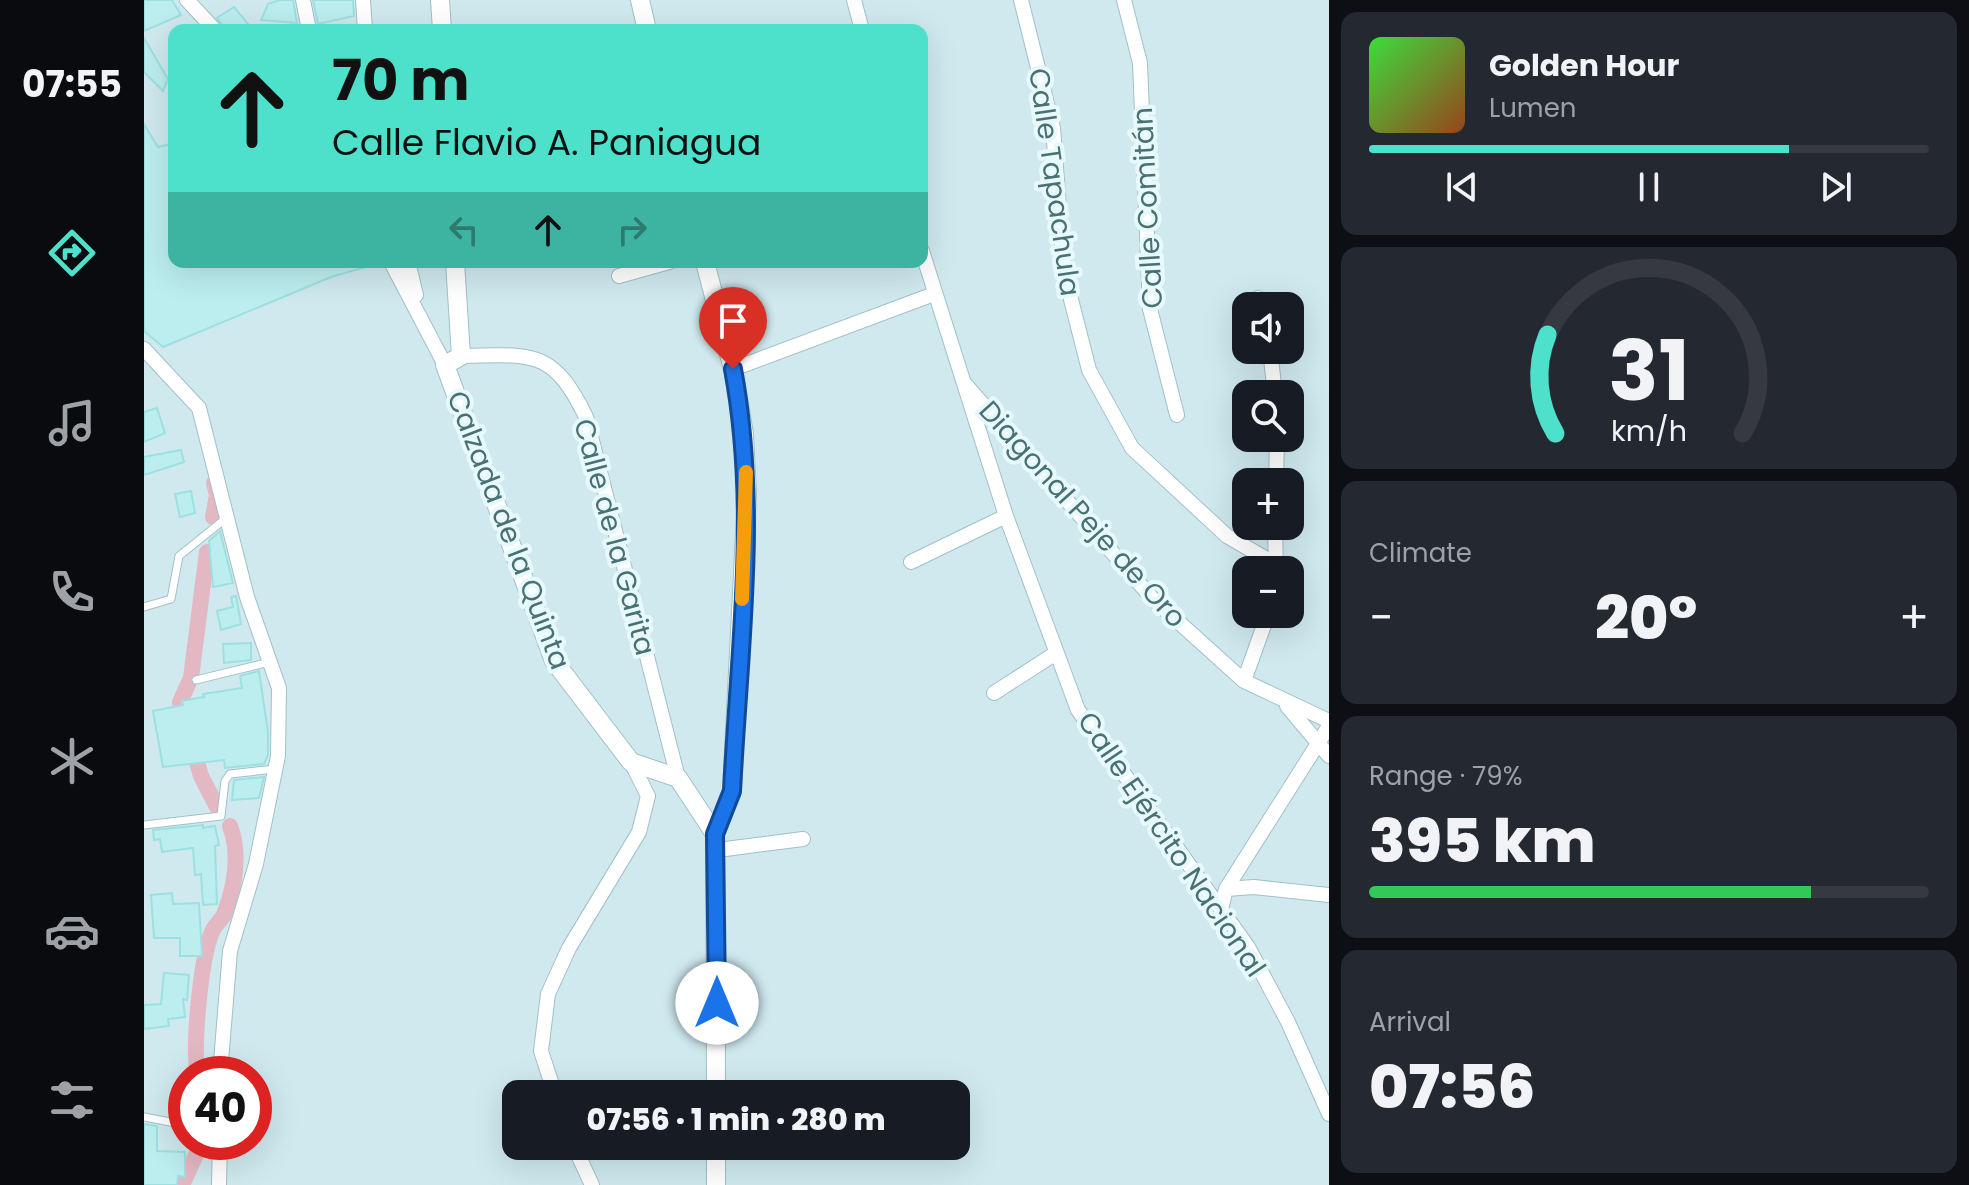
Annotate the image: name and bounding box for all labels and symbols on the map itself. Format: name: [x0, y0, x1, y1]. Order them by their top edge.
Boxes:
street label: Calle Tapachula: [1019, 66, 1090, 299]
street label: Calle Comitán: [1123, 106, 1172, 310]
pin: [699, 287, 767, 369]
street label: Calzada de la Quinta: [437, 385, 580, 675]
street label: Diagonal Peje de Oro: [970, 392, 1195, 636]
street label: Calle de la Garita: [564, 415, 665, 660]
street label: Calle Ejército Nacional: [1068, 704, 1275, 984]
position arrow: [675, 961, 759, 1045]
speed limit sign: 40: [168, 1056, 272, 1160]

